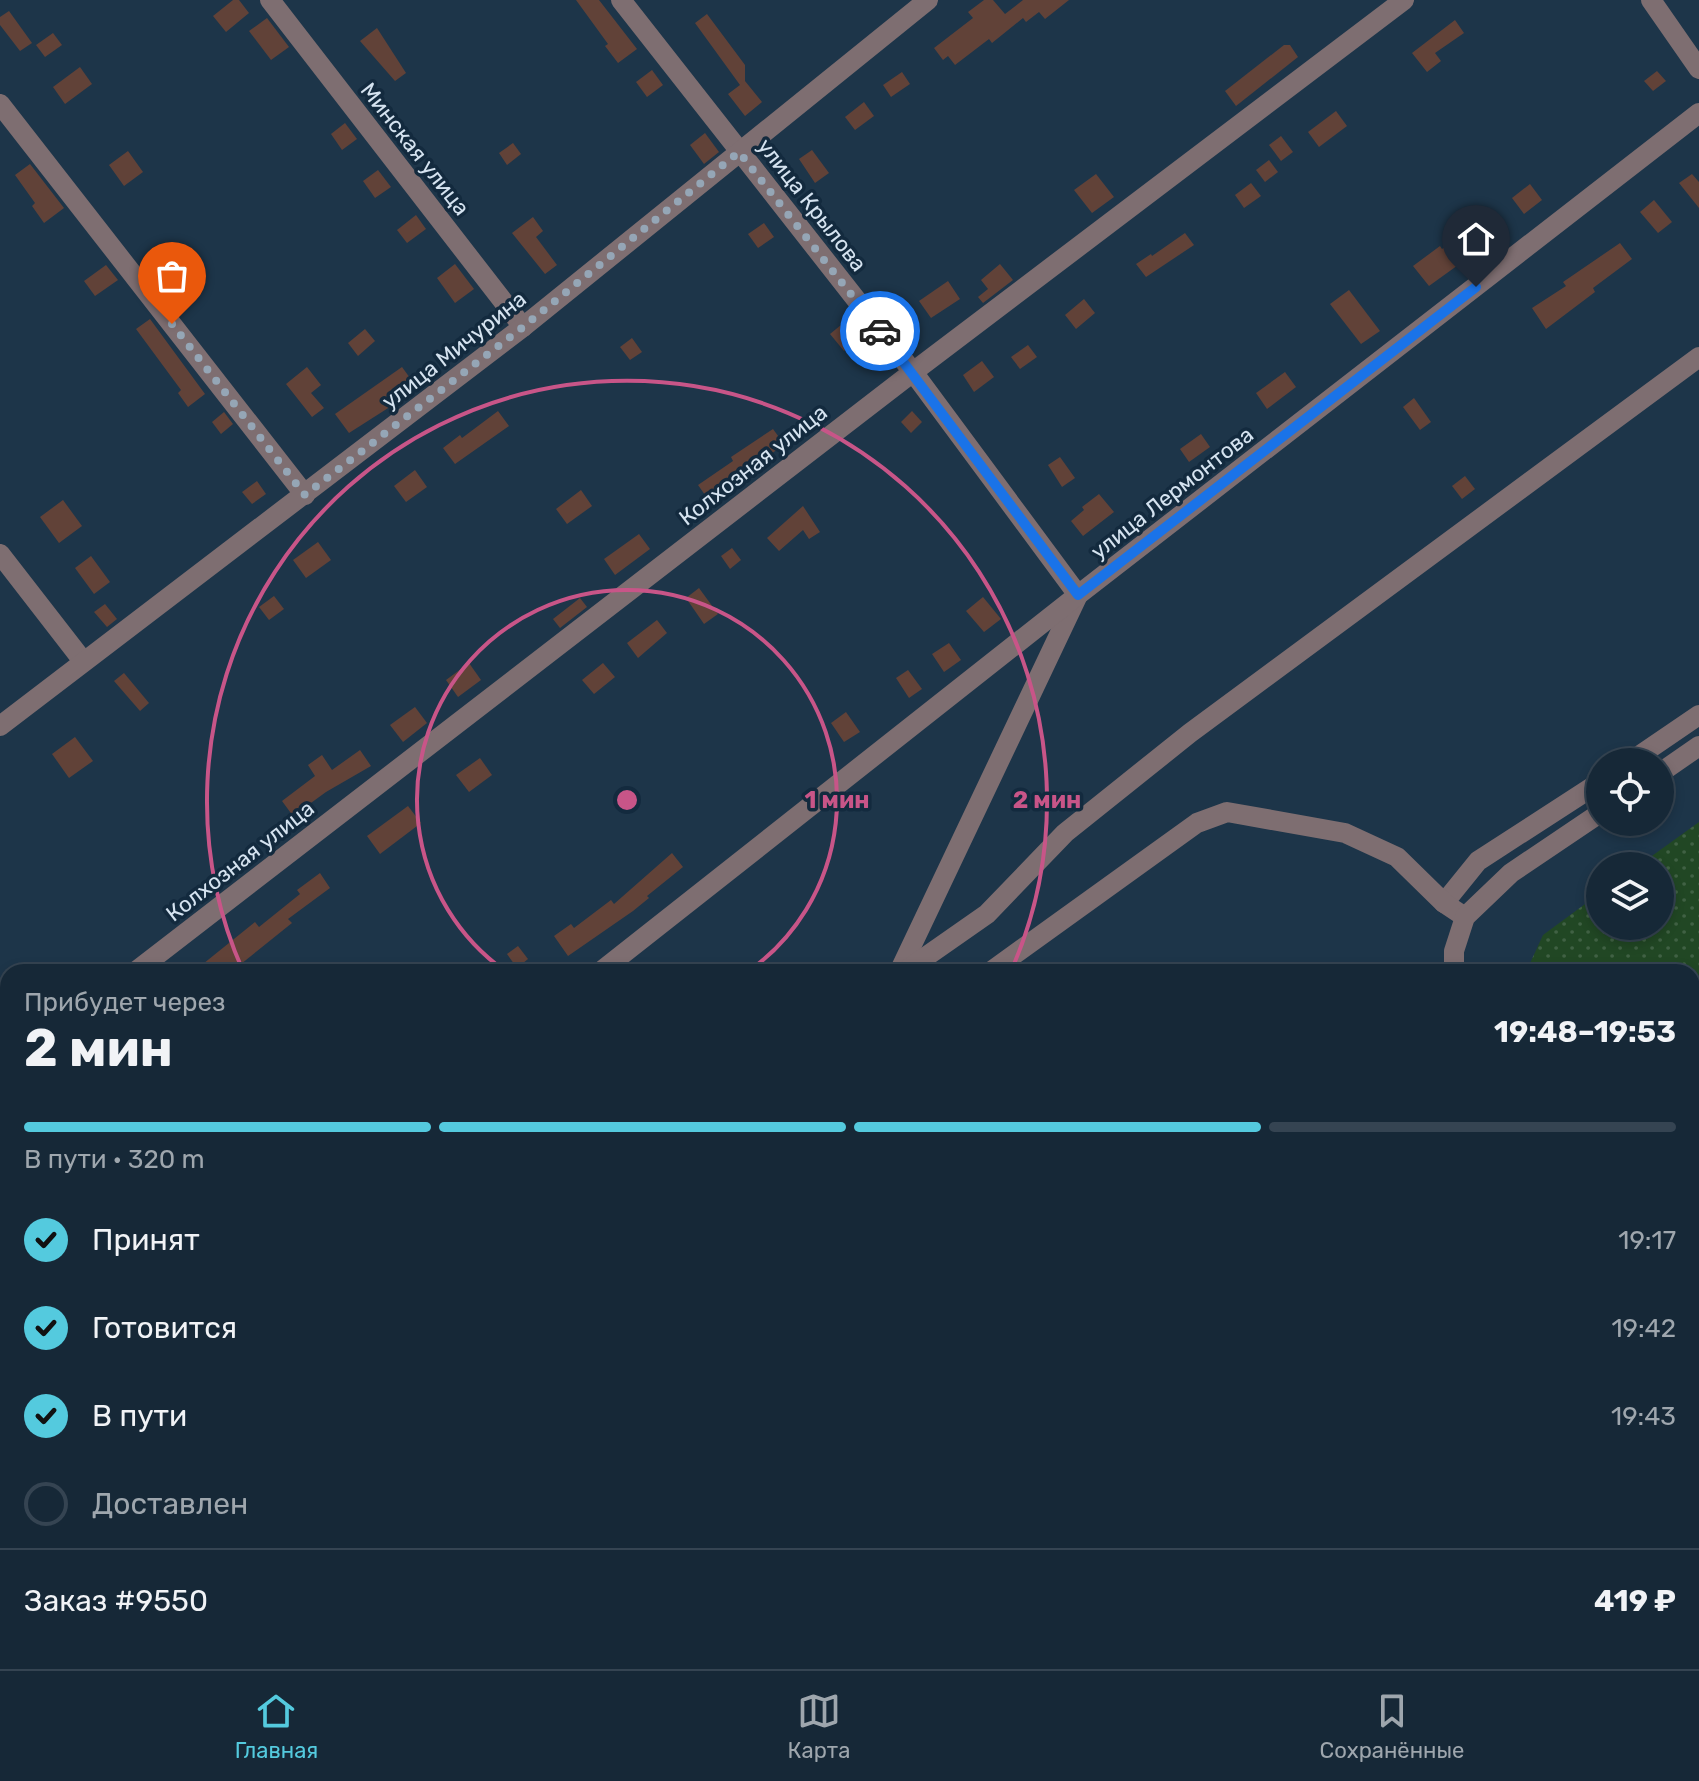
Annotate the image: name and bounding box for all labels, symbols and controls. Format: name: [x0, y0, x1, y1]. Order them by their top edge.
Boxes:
street label: Минская улица: [355, 77, 475, 221]
street label: улица Крылова: [752, 133, 872, 277]
pin: [1442, 205, 1510, 287]
icon: home: [1454, 217, 1498, 261]
pin: [138, 242, 206, 324]
icon: bag: [150, 254, 194, 298]
street label: улица Мичурина: [376, 285, 532, 415]
courier: [840, 291, 920, 371]
icon: car: [858, 309, 902, 353]
street label: Колхозная улица: [674, 399, 832, 531]
street label: улица Лермонтова: [1085, 421, 1259, 565]
map controls: [1586, 748, 1674, 940]
button: locate: [1586, 748, 1674, 836]
centre of rings: [613, 786, 641, 814]
text: 1 мин: [804, 786, 870, 814]
text: 2 мин: [1013, 786, 1081, 814]
street label: Колхозная улица: [161, 795, 319, 927]
button: layers: [1586, 852, 1674, 940]
text: Прибудет через: [24, 987, 225, 1018]
text: 19:48–19:53: [1494, 1014, 1676, 1050]
text: 2 мин: [24, 1017, 173, 1079]
text: В пути · 320 m: [24, 1144, 205, 1175]
icon: check: [24, 1218, 68, 1262]
text: Принят: [92, 1222, 200, 1258]
text: 19:17: [1618, 1225, 1676, 1256]
icon: check: [24, 1306, 68, 1350]
text: Готовится: [92, 1310, 237, 1346]
text: 19:42: [1611, 1313, 1676, 1344]
icon: check: [24, 1394, 68, 1438]
text: В пути: [92, 1398, 187, 1434]
text: 19:43: [1611, 1401, 1676, 1432]
text: Доставлен: [92, 1486, 248, 1522]
text: Заказ #9550: [24, 1583, 208, 1619]
text: 419 ₽: [1594, 1583, 1676, 1619]
tab: Главная: [235, 1689, 318, 1764]
tab: Карта: [788, 1689, 850, 1764]
tab: Сохранённые: [1320, 1689, 1464, 1764]

